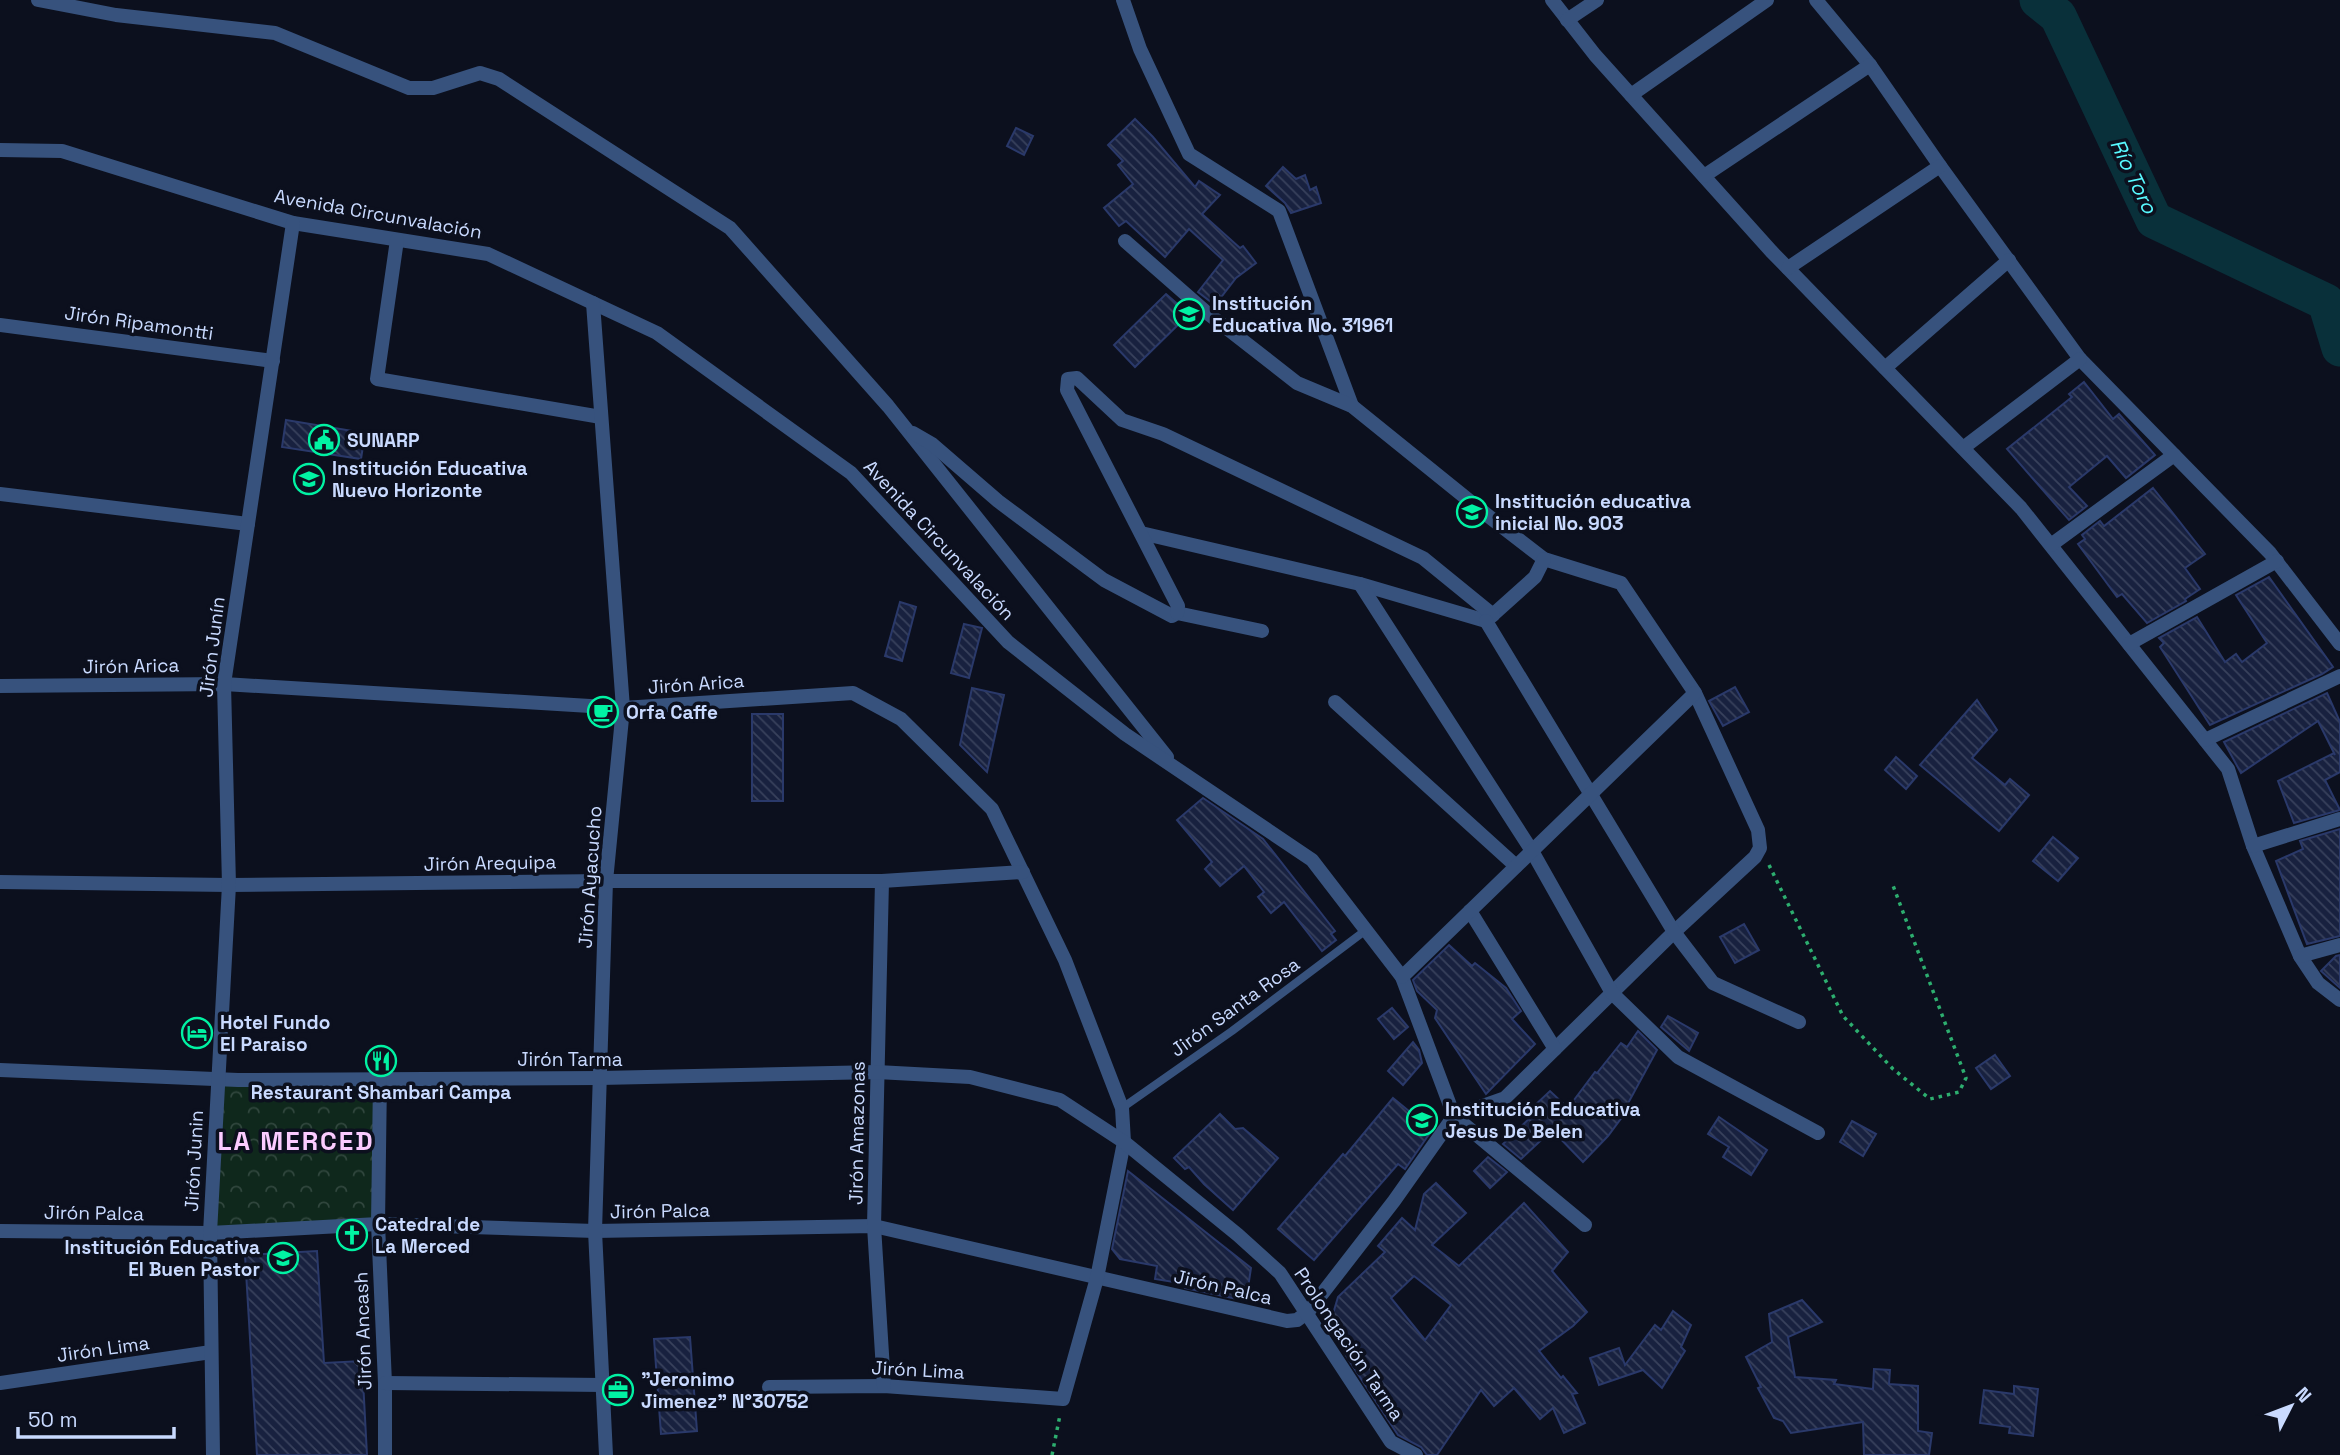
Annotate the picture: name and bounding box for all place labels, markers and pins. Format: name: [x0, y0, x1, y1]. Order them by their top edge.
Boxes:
place label: Institución Educativa No. 31961: [1212, 291, 1393, 338]
school or university icon: Institución Educativa No. 31961: [1172, 297, 1206, 331]
public building icon: SUNARP: [307, 423, 341, 457]
place label: SUNARP: [347, 428, 420, 453]
place label: Institución Educativa Nuevo Horizonte: [332, 456, 528, 503]
school or university icon: Institución Educativa Nuevo Horizonte: [292, 462, 326, 496]
place label: Institución educativa inicial No. 903: [1495, 489, 1691, 536]
school or university icon: Institución educativa inicial No. 903: [1455, 495, 1489, 529]
cafe icon: Orfa Caffe: [586, 695, 620, 729]
place label: Orfa Caffe: [626, 700, 718, 725]
place label: Hotel Fundo El Paraiso: [220, 1010, 330, 1057]
hotel icon: Hotel Fundo El Paraiso: [180, 1016, 214, 1050]
restaurant icon: Restaurant Shambari Campa: [364, 1044, 398, 1078]
place label: Restaurant Shambari Campa: [251, 1080, 511, 1105]
place label: Institución Educativa Jesus De Belen: [1445, 1097, 1641, 1144]
school or university icon: Institución Educativa Jesus De Belen: [1405, 1103, 1439, 1137]
place label: Catedral de La Merced: [375, 1212, 480, 1259]
church icon: Catedral de La Merced: [335, 1218, 369, 1252]
place label: Institución Educativa El Buen Pastor: [64, 1235, 260, 1282]
school or university icon: Institución Educativa El Buen Pastor: [266, 1241, 300, 1275]
place label: "Jeronimo Jimenez" N°30752: [641, 1367, 809, 1414]
office icon: "Jeronimo Jimenez" N°30752: [601, 1373, 635, 1407]

